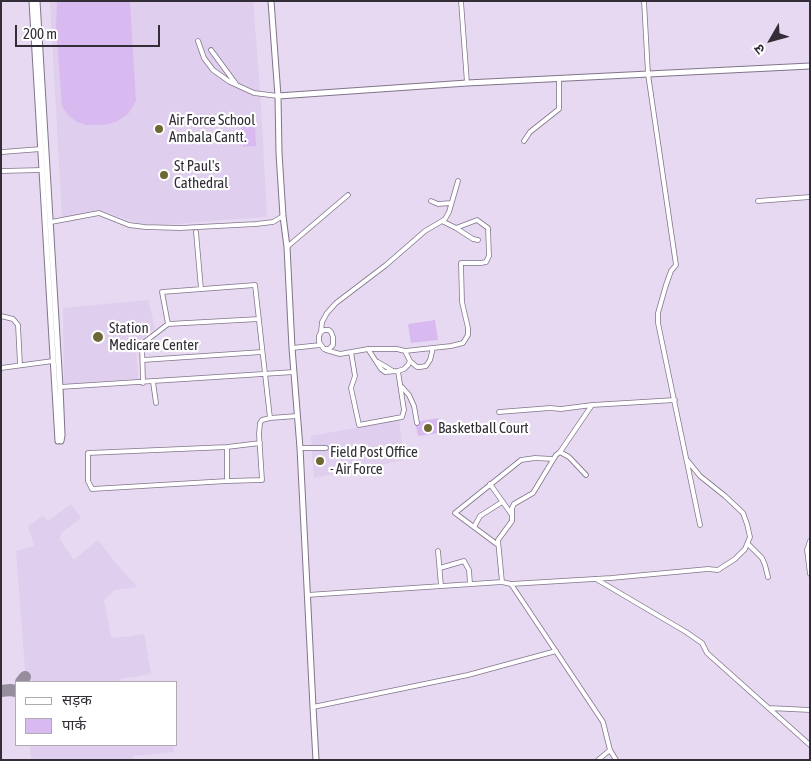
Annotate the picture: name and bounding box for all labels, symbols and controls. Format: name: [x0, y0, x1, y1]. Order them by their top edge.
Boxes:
scale bar: [18, 15, 162, 47]
north arrow: [746, 15, 796, 65]
text: 200 m: [23, 25, 57, 42]
text: उ: [750, 41, 768, 57]
place label: Air Force School Ambala Cantt.: [169, 111, 255, 146]
marker: Air Force School Ambala Cantt.: [153, 123, 165, 135]
place label: St Paul's Cathedral: [174, 157, 228, 192]
marker: St Paul's Cathedral: [158, 169, 170, 181]
place label: Station Medicare Center: [109, 319, 198, 354]
marker: Station Medicare Center: [91, 330, 105, 344]
place label: Basketball Court: [438, 419, 529, 437]
marker: Basketball Court: [422, 422, 434, 434]
place label: Field Post Office - Air Force: [330, 443, 418, 478]
marker: Field Post Office - Air Force: [314, 455, 326, 467]
legend: [15, 681, 178, 746]
text: सड़क: [62, 691, 92, 708]
text: पार्क: [62, 716, 86, 733]

